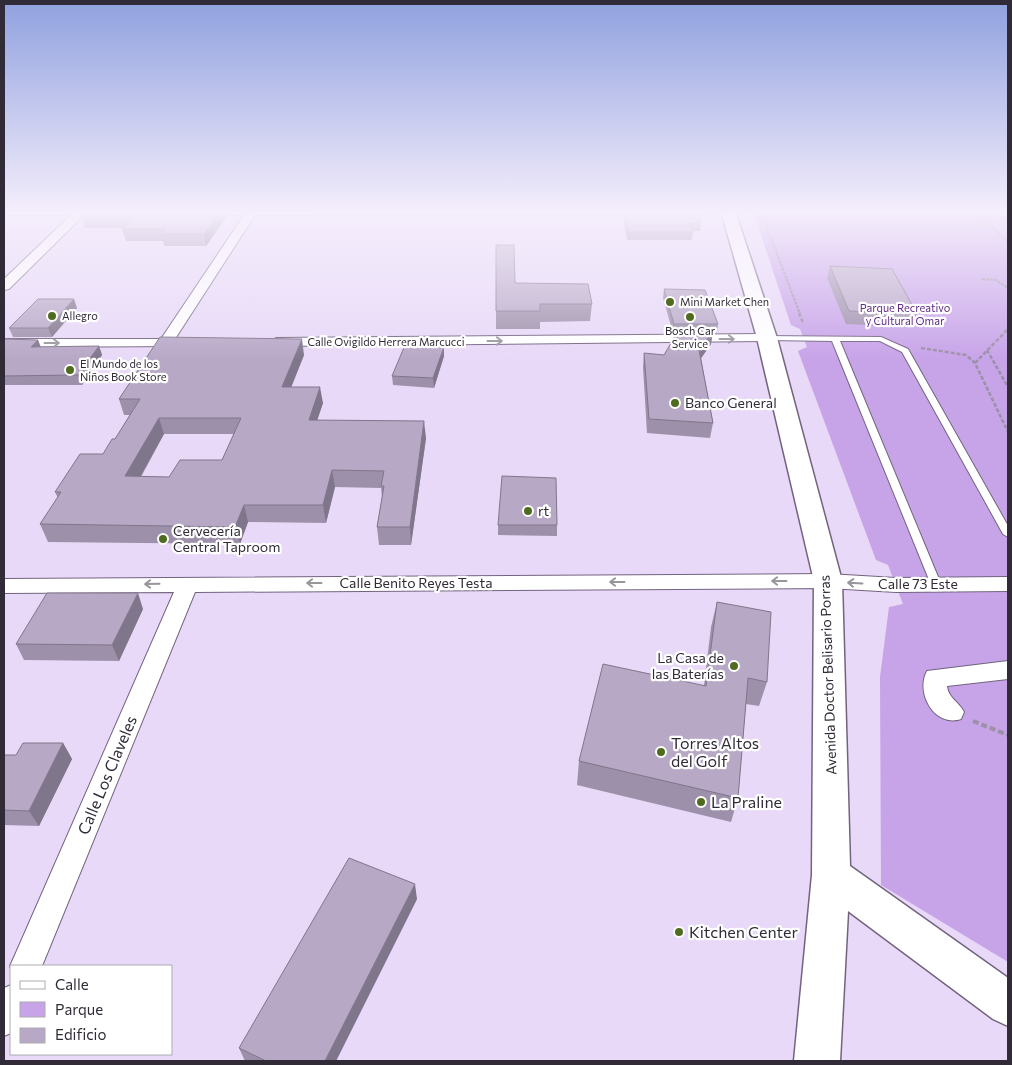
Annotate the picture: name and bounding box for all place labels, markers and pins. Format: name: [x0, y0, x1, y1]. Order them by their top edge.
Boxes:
place label: Mini Market Chen: [680, 295, 769, 308]
marker: Mini Market Chen: [664, 296, 676, 308]
place label: Allegro: [62, 309, 98, 322]
marker: Allegro: [46, 310, 58, 322]
marker: Bosch Car Service: [684, 311, 696, 323]
place label: Bosch Car Service: [665, 324, 716, 350]
place label: El Mundo de los Niños Book Store: [80, 357, 167, 383]
marker: El Mundo de los Niños Book Store: [64, 364, 76, 376]
place label: Banco General: [685, 394, 777, 411]
marker: Banco General: [669, 397, 681, 409]
place label: rt: [538, 502, 550, 519]
marker: rt: [522, 505, 534, 517]
place label: Cervecería Central Taproom: [173, 522, 280, 555]
marker: Cervecería Central Taproom: [157, 533, 169, 545]
place label: La Casa de las Baterías: [652, 649, 724, 682]
marker: La Casa de las Baterías: [728, 660, 740, 672]
place label: Torres Altos del Golf: [671, 733, 759, 770]
marker: Torres Altos del Golf: [655, 746, 667, 758]
place label: La Praline: [711, 792, 782, 811]
marker: La Praline: [695, 796, 707, 808]
place label: Kitchen Center: [689, 922, 798, 941]
marker: Kitchen Center: [673, 926, 685, 938]

